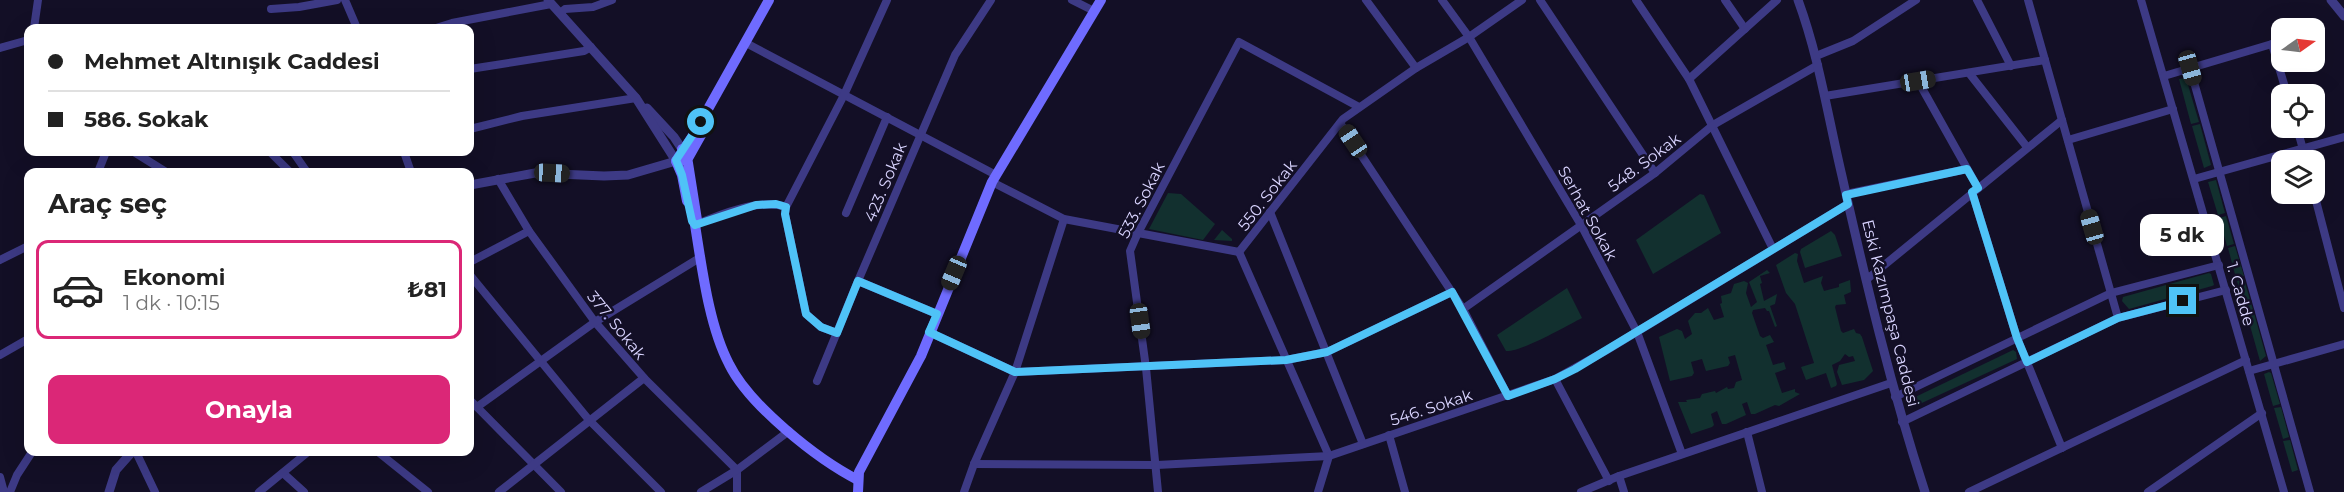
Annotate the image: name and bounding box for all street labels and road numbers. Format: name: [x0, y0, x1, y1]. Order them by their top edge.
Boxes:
street label: 548. Sokak: [1604, 129, 1685, 196]
street label: 423. Sokak: [860, 139, 911, 225]
street label: 550. Sokak: [1234, 156, 1301, 234]
street label: 533. Sokak: [1114, 159, 1169, 241]
street label: Serhat Sokak: [1554, 163, 1622, 264]
street label: Eski Kazımpaşa Caddesi: [1858, 218, 1923, 409]
street label: 1. Cadde: [2222, 260, 2259, 328]
street label: 377. Sokak: [583, 287, 650, 364]
street label: 546. Sokak: [1388, 385, 1475, 430]

